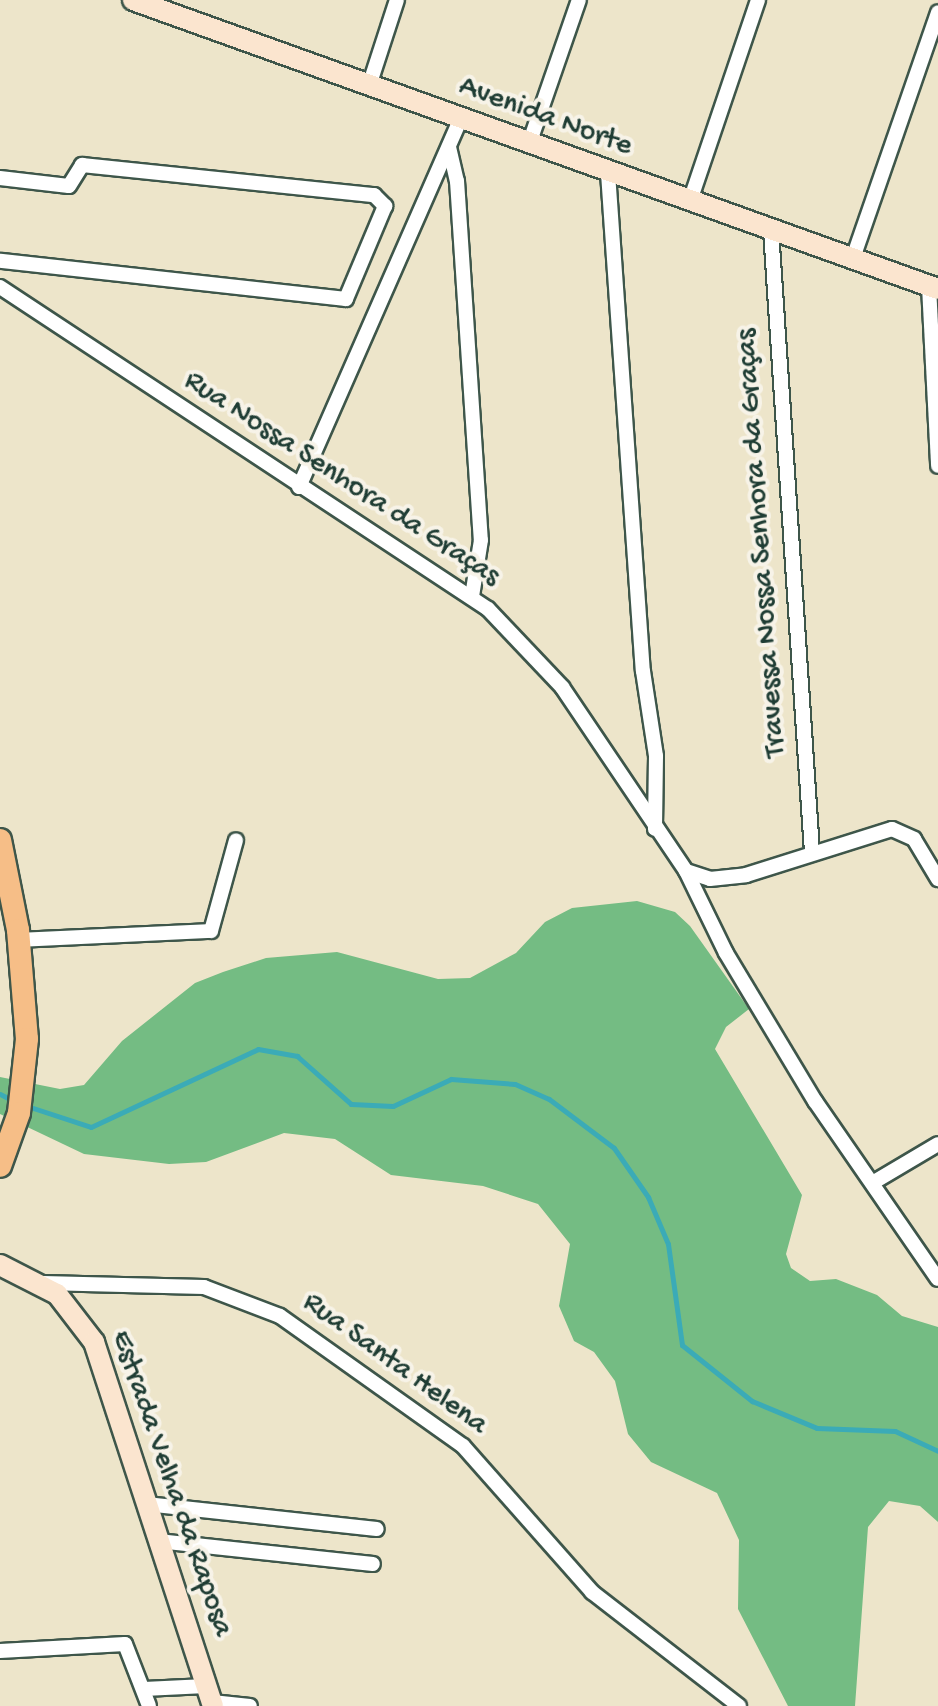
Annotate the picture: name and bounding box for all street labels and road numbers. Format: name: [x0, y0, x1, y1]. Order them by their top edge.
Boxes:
street label: Avenida Norte: [453, 70, 637, 166]
street label: Travessa Nossa Senhora da Graças: [730, 327, 796, 759]
street label: Rua Nossa Senhora da Graças: [176, 364, 506, 596]
street label: Rua Santa Helena: [294, 1286, 494, 1444]
street label: Estrada Velha da Raposa: [101, 1326, 239, 1642]

